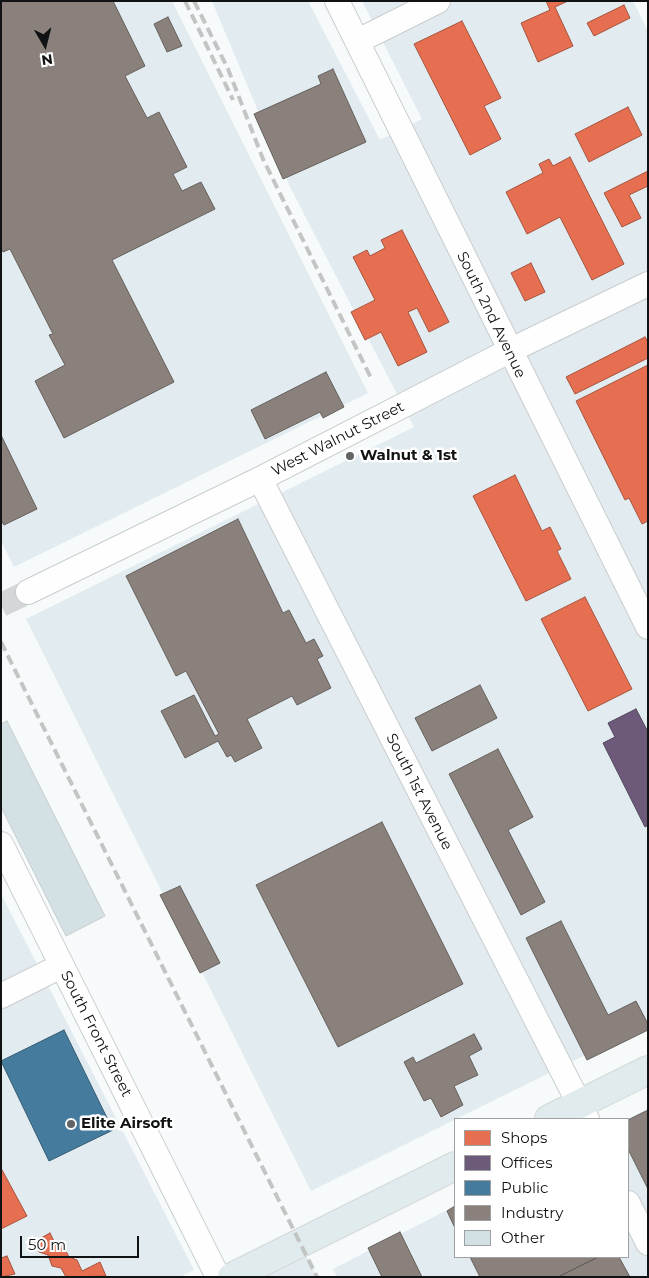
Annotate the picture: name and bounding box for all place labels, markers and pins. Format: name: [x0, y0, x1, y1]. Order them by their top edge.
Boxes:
place label: Walnut & 1st: [360, 447, 457, 465]
marker: Walnut & 1st: [344, 450, 356, 462]
place label: Elite Airsoft: [81, 1115, 173, 1133]
marker: Elite Airsoft: [65, 1118, 77, 1130]

